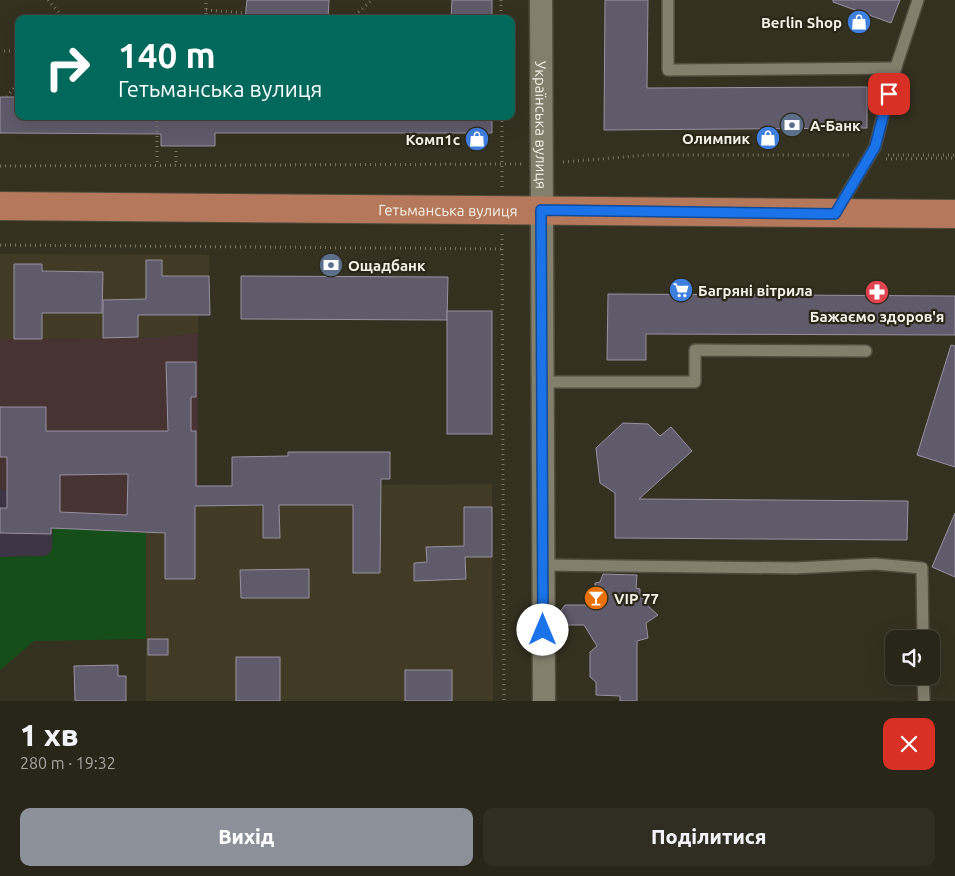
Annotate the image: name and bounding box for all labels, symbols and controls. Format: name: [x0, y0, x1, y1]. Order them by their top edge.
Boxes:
shop icon: Berlin Shop: [846, 9, 872, 35]
place label: Berlin Shop: [761, 14, 842, 31]
icon: right: [35, 35, 100, 100]
text: 140 m: [118, 35, 216, 75]
street label: Українська вулиця: [533, 61, 550, 189]
pin: [868, 73, 910, 115]
text: Гетьманська вулиця: [118, 76, 322, 101]
icon: arrive: [875, 80, 903, 108]
bank icon: А-Банк: [779, 112, 805, 138]
place label: А-Банк: [810, 117, 861, 134]
shop icon: Олимпик: [755, 125, 781, 151]
shop icon: Комп1с: [464, 126, 490, 152]
place label: Олимпик: [682, 130, 750, 147]
place label: Комп1с: [406, 131, 460, 148]
street label: Гетьманська вулиця: [378, 201, 518, 219]
bank icon: Ощадбанк: [318, 252, 344, 278]
place label: Ощадбанк: [348, 257, 426, 274]
supermarket icon: Багряні вітрила: [668, 277, 694, 303]
pharmacy icon: Бажаємо здоров'я: [864, 279, 890, 305]
place label: Багряні вітрила: [698, 282, 813, 299]
place label: Бажаємо здоров'я: [810, 308, 944, 325]
bar icon: VIP 77: [583, 585, 609, 611]
place label: VIP 77: [614, 590, 659, 607]
position arrow: [516, 603, 568, 655]
map controls: [885, 630, 940, 685]
button: sound: [885, 630, 940, 685]
text: 1 хв: [20, 718, 79, 752]
button: close: [883, 718, 935, 770]
text: 280 m · 19:32: [20, 754, 116, 772]
button: Вихід: [20, 808, 473, 866]
button: Поділитися: [483, 808, 935, 866]

